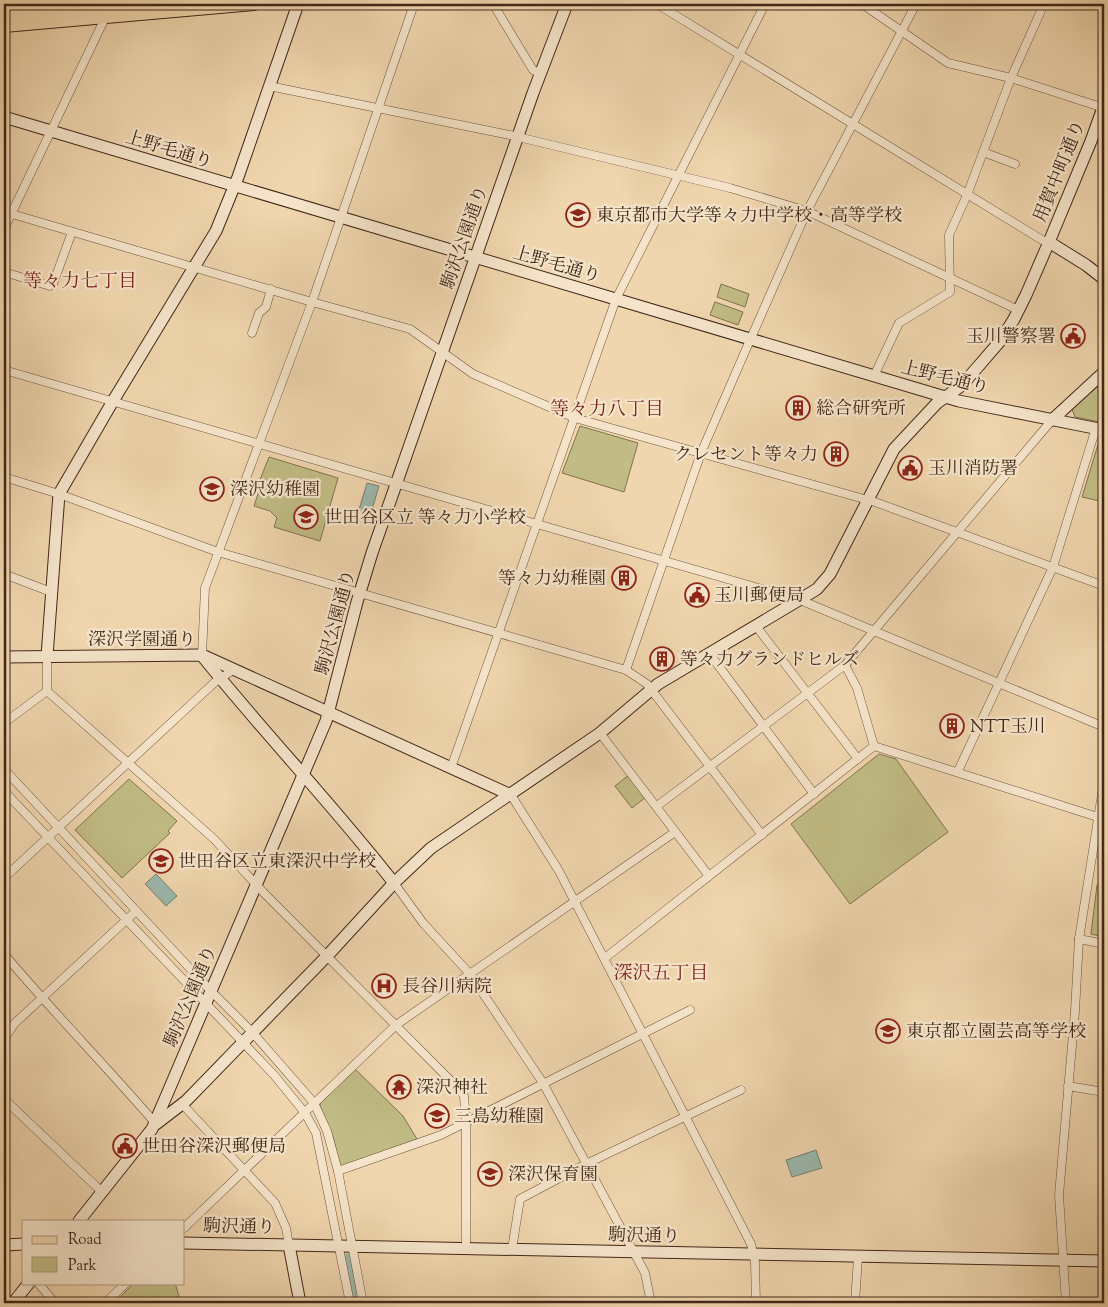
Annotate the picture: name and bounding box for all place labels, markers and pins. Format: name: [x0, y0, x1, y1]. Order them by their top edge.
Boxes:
school or university icon: 東京都市大学等々力中学校・高等学校: [565, 202, 591, 228]
place label: 東京都市大学等々力中学校・高等学校: [596, 204, 902, 230]
public building icon: 玉川警察署: [1060, 323, 1086, 349]
place label: 玉川警察署: [966, 325, 1056, 351]
building icon: 総合研究所: [785, 395, 811, 421]
place label: 総合研究所: [816, 397, 906, 423]
building icon: クレセント等々力: [823, 441, 849, 467]
place label: クレセント等々力: [674, 443, 818, 469]
public building icon: 玉川消防署: [897, 455, 923, 481]
place label: 玉川消防署: [928, 457, 1018, 483]
school or university icon: 深沢幼稚園: [199, 476, 225, 502]
place label: 深沢幼稚園: [230, 478, 320, 504]
school or university icon: 世田谷区立 等々力小学校: [293, 504, 319, 530]
place label: 世田谷区立 等々力小学校: [324, 506, 526, 532]
building icon: 等々力幼稚園: [611, 565, 637, 591]
place label: 等々力幼稚園: [498, 567, 606, 593]
public building icon: 玉川郵便局: [684, 582, 710, 608]
place label: 玉川郵便局: [714, 584, 804, 610]
building icon: 等々力グランドヒルズ: [649, 646, 675, 672]
place label: 等々力グランドヒルズ: [680, 648, 859, 674]
building icon: NTT玉川: [939, 713, 965, 739]
place label: NTT玉川: [970, 715, 1046, 741]
school or university icon: 世田谷区立東深沢中学校: [148, 848, 174, 874]
place label: 世田谷区立東深沢中学校: [178, 850, 376, 876]
hospital icon: 長谷川病院: [371, 973, 397, 999]
place label: 長谷川病院: [402, 975, 492, 1001]
school or university icon: 東京都立園芸高等学校: [875, 1018, 901, 1044]
place label: 東京都立園芸高等学校: [906, 1020, 1086, 1046]
temple icon: 深沢神社: [386, 1074, 412, 1100]
place label: 深沢神社: [416, 1076, 488, 1102]
school or university icon: 三島幼稚園: [424, 1103, 450, 1129]
place label: 三島幼稚園: [454, 1105, 544, 1131]
public building icon: 世田谷深沢郵便局: [112, 1133, 138, 1159]
place label: 世田谷深沢郵便局: [142, 1135, 286, 1161]
school or university icon: 深沢保育園: [477, 1161, 503, 1187]
place label: 深沢保育園: [508, 1163, 598, 1189]

